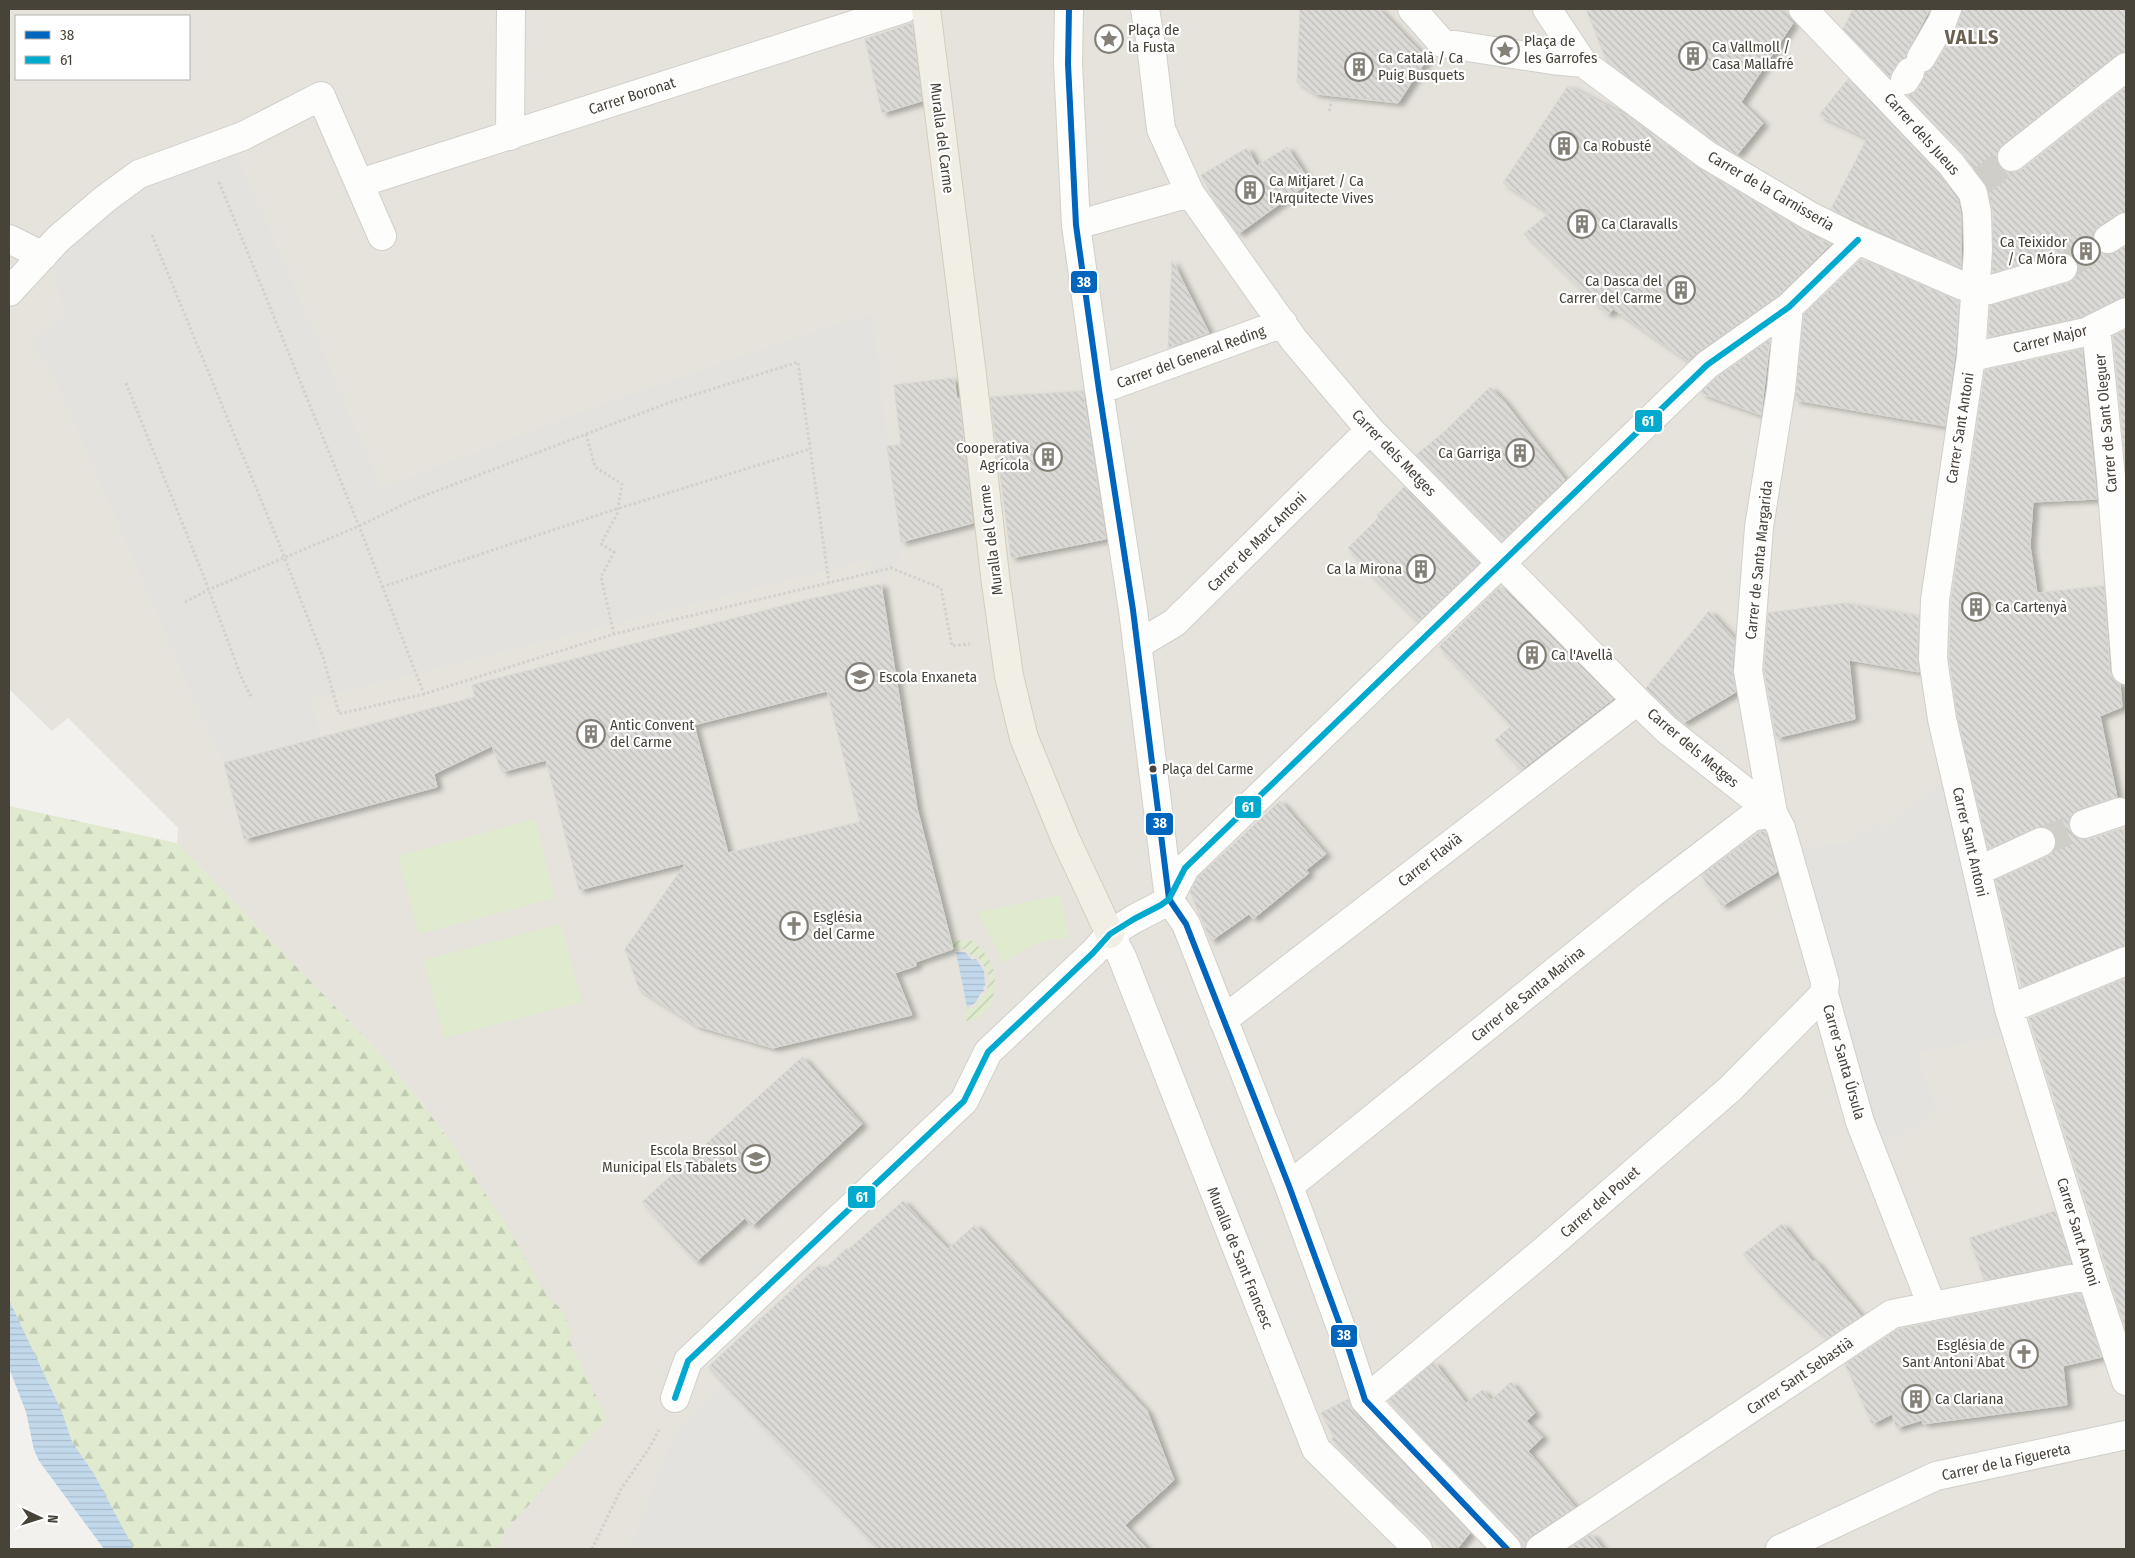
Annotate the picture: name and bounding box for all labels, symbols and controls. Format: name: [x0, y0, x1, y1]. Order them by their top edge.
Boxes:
legend: [15, 15, 190, 80]
place label: Plaça de la Fusta: [1128, 21, 1180, 56]
place icon: Plaça de la Fusta: [1094, 24, 1124, 54]
district label: VALLS: [1944, 25, 1999, 49]
text: 38: [60, 26, 74, 44]
place label: Plaça de les Garrofes: [1524, 32, 1597, 67]
place icon: Plaça de les Garrofes: [1490, 35, 1520, 65]
place label: Ca Vallmoll / Casa Mallafré: [1712, 38, 1794, 73]
building icon: Ca Vallmoll / Casa Mallafré: [1678, 41, 1708, 71]
place label: Ca Català / Ca Puig Busquets: [1378, 49, 1465, 84]
text: 61: [60, 51, 73, 69]
building icon: Ca Català / Ca Puig Busquets: [1344, 52, 1374, 82]
street label: Carrer Boronat: [586, 74, 678, 118]
street label: Muralla del Carme: [926, 82, 958, 194]
street label: Carrer dels Jueus: [1881, 89, 1963, 179]
building icon: Ca Robusté: [1549, 131, 1579, 161]
place label: Ca Robusté: [1583, 137, 1652, 155]
street label: Carrer de la Carnisseria: [1705, 147, 1837, 235]
place label: Ca Mitjaret / Ca l'Arquitecte Vives: [1269, 172, 1374, 207]
building icon: Ca Mitjaret / Ca l'Arquitecte Vives: [1235, 175, 1265, 205]
building icon: Ca Claravalls: [1567, 209, 1597, 239]
place label: Ca Claravalls: [1601, 215, 1678, 233]
place label: Ca Teixidor / Ca Móra: [2000, 233, 2068, 268]
building icon: Ca Teixidor / Ca Móra: [2071, 236, 2101, 266]
line badge: 38: [1070, 270, 1098, 294]
place label: Ca Dasca del Carrer del Carme: [1559, 272, 1662, 307]
text: 38: [1076, 274, 1092, 291]
building icon: Ca Dasca del Carrer del Carme: [1666, 275, 1696, 305]
street label: Carrer Major: [2011, 321, 2090, 357]
street label: Carrer del General Reding: [1114, 322, 1268, 392]
street label: Carrer de Sant Oleguer: [2091, 352, 2121, 493]
street label: Carrer Sant Antoni: [1942, 371, 1978, 485]
street label: Carrer dels Metges: [1348, 406, 1440, 500]
line badge: 61: [1634, 409, 1663, 433]
text: 61: [1642, 413, 1654, 430]
building icon: Ca Garriga: [1505, 438, 1535, 468]
place label: Cooperativa Agrícola: [956, 439, 1029, 474]
building icon: Cooperativa Agrícola: [1033, 442, 1063, 472]
place label: Ca Garriga: [1438, 444, 1501, 462]
street label: Carrer de Santa Margarida: [1742, 480, 1776, 640]
street label: Muralla del Carme: [975, 484, 1007, 596]
street label: Carrer de Marc Antoni: [1204, 489, 1310, 595]
building icon: Ca la Mirona: [1406, 554, 1436, 584]
place label: Ca la Mirona: [1326, 560, 1402, 578]
building icon: Ca Cartenyà: [1961, 592, 1991, 622]
place label: Ca Cartenyà: [1995, 598, 2067, 616]
building icon: Ca l'Avellà: [1517, 640, 1547, 670]
place label: Ca l'Avellà: [1551, 646, 1613, 664]
school or university icon: Escola Enxaneta: [845, 662, 875, 692]
place label: Escola Enxaneta: [879, 668, 977, 686]
street label: Carrer dels Metges: [1644, 705, 1742, 791]
place label: Antic Convent del Carme: [610, 716, 694, 751]
building icon: Antic Convent del Carme: [576, 719, 606, 749]
place label: Plaça del Carme: [1162, 761, 1254, 778]
marker: Plaça del Carme: [1148, 764, 1158, 774]
street label: Carrer Sant Antoni: [1949, 785, 1991, 899]
line badge: 61: [1234, 795, 1262, 819]
text: 61: [1242, 799, 1254, 816]
line badge: 38: [1145, 812, 1174, 836]
text: 38: [1152, 815, 1168, 832]
street label: Carrer Flavià: [1394, 829, 1466, 891]
place label: Església del Carme: [813, 908, 875, 943]
church icon: Església del Carme: [779, 911, 809, 941]
street label: Carrer de Santa Marina: [1468, 943, 1588, 1045]
street label: Carrer Santa Úrsula: [1819, 1002, 1869, 1122]
place label: Escola Bressol Municipal Els Tabalets: [602, 1141, 737, 1176]
school or university icon: Escola Bressol Municipal Els Tabalets: [741, 1144, 771, 1174]
street label: Carrer del Pouet: [1557, 1163, 1643, 1241]
street label: Carrer Sant Antoni: [2053, 1176, 2103, 1288]
street label: Muralla de Sant Francesc: [1203, 1184, 1277, 1332]
line badge: 61: [847, 1185, 876, 1209]
text: 61: [856, 1189, 868, 1206]
line badge: 38: [1330, 1324, 1358, 1348]
text: 38: [1336, 1327, 1352, 1344]
street label: Carrer Sant Sebastià: [1743, 1334, 1857, 1418]
place label: Església de Sant Antoni Abat: [1902, 1336, 2005, 1371]
church icon: Església de Sant Antoni Abat: [2009, 1339, 2039, 1369]
building icon: Ca Clariana: [1901, 1384, 1931, 1414]
place label: Ca Clariana: [1935, 1390, 2004, 1408]
street label: Carrer de la Figuereta: [1940, 1440, 2072, 1484]
north arrow: [15, 1493, 65, 1543]
text: N: [44, 1514, 61, 1524]

